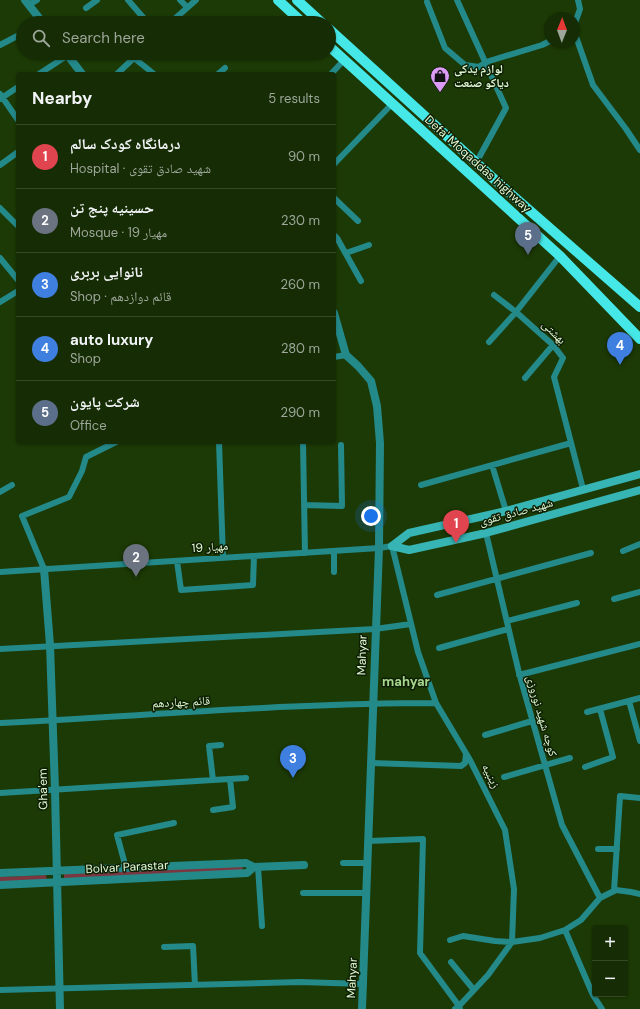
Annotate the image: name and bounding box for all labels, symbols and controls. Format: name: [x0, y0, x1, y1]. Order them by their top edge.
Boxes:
north arrow: [544, 12, 580, 48]
search box: [16, 16, 336, 60]
icon: search: [30, 27, 52, 49]
text: Search here: [62, 28, 145, 48]
place label: لوازم یدکی دیاکو صنعت: [454, 61, 509, 91]
shop icon: لوازم یدکی دیاکو صنعت: [429, 65, 451, 93]
text: Nearby: [32, 87, 92, 109]
text: 5 results: [268, 90, 320, 107]
street label: Defa' Moqaddas highway: [421, 112, 535, 216]
text: درمانگاه کودک سالم: [70, 134, 180, 154]
text: 1: [43, 148, 47, 165]
text: 90 m: [288, 148, 320, 165]
text: Hospital · شهید صادق تقوی: [70, 160, 211, 177]
text: حسینیه پنج تن: [70, 198, 154, 218]
text: 2: [41, 212, 49, 229]
text: 230 m: [281, 212, 320, 229]
pin: 5: [515, 222, 541, 255]
text: Mosque · مهیار 19: [70, 224, 167, 241]
text: نانوایی بربری: [70, 262, 143, 282]
text: 3: [41, 276, 49, 293]
text: 260 m: [280, 276, 320, 293]
text: Shop · قائم دوازدهم: [70, 288, 171, 305]
street label: بهشتی: [538, 316, 570, 348]
text: auto luxury: [70, 330, 153, 350]
pin: 4: [607, 332, 633, 365]
text: 4: [41, 340, 49, 357]
text: 280 m: [281, 340, 320, 357]
text: Shop: [70, 350, 101, 367]
text: شرکت پایون: [70, 392, 140, 412]
text: 5: [41, 404, 49, 421]
text: 290 m: [281, 404, 320, 421]
text: Office: [70, 417, 107, 434]
street label: شهید صادق تقوی: [477, 494, 555, 530]
your location: [361, 506, 381, 526]
pin: 1: [443, 510, 469, 543]
street label: مهیار 19: [191, 538, 229, 556]
pin: 2: [123, 544, 149, 577]
street label: Mahyar: [353, 634, 371, 676]
district label: mahyar: [382, 673, 431, 690]
street label: کوچه شهید نوروزی: [523, 674, 561, 758]
street label: قائم چهاردهم: [152, 692, 210, 712]
pin: 3: [280, 745, 306, 778]
street label: زینبیه: [478, 761, 504, 791]
street label: Gha'em: [35, 768, 51, 810]
street label: Bolvar Parastar: [85, 857, 169, 877]
map controls: [592, 925, 628, 997]
button: +: [592, 925, 628, 961]
street label: Mahyar: [343, 957, 361, 999]
button: −: [592, 961, 628, 997]

